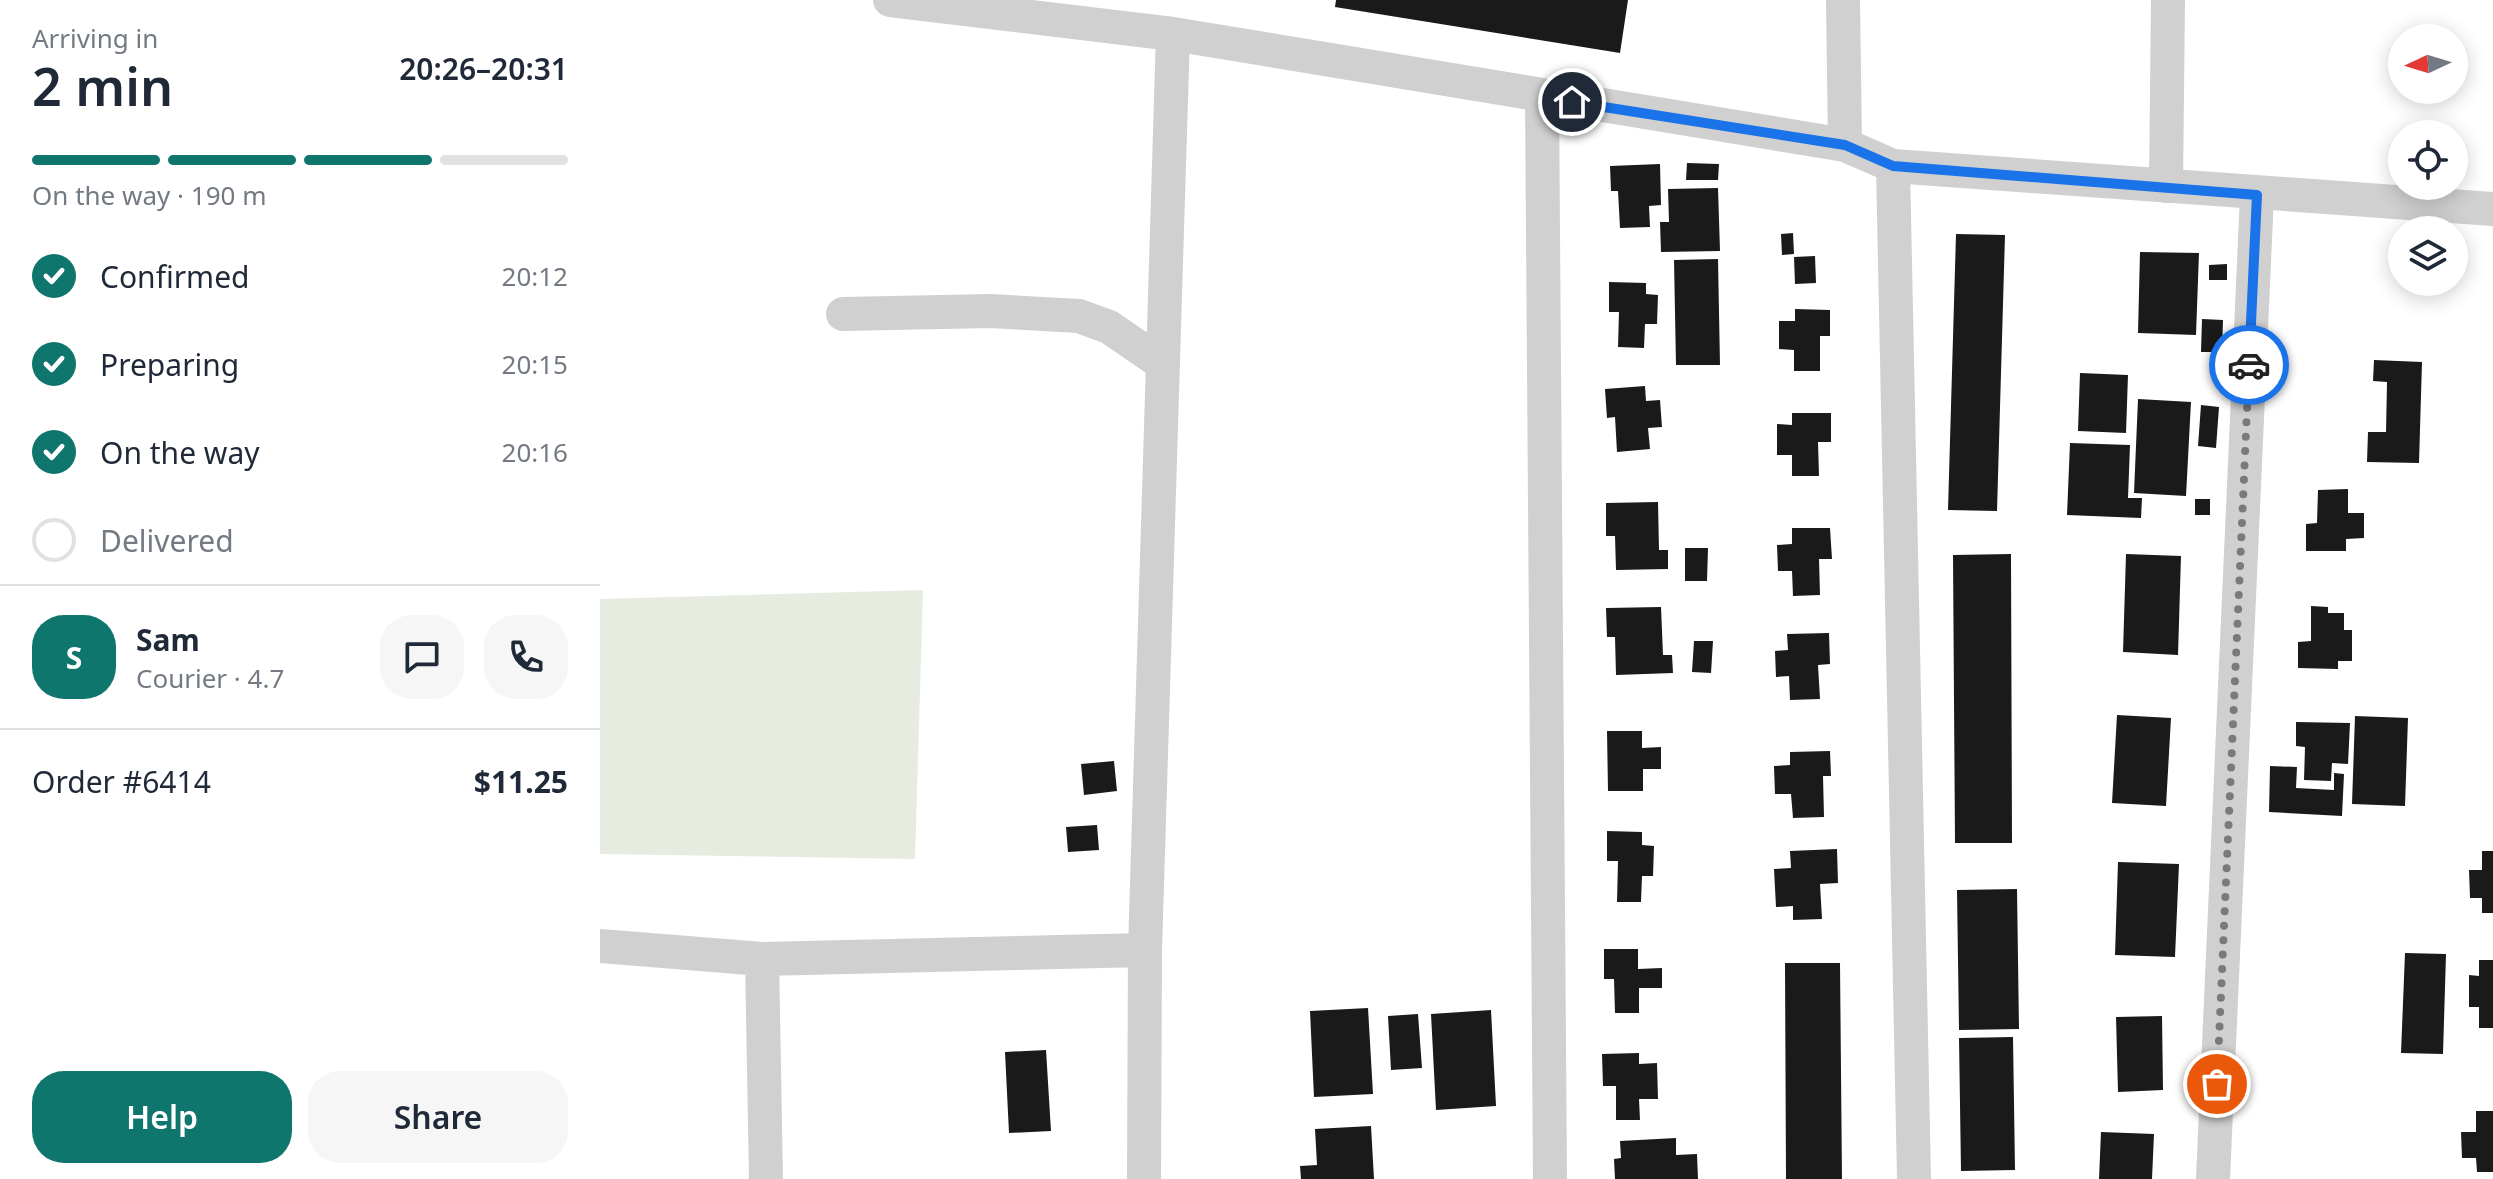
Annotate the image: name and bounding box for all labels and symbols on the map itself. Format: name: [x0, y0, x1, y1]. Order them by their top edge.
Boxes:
north arrow: [2388, 24, 2468, 104]
pin: [1538, 68, 1606, 136]
courier: [2209, 325, 2289, 405]
pin: [2183, 1050, 2251, 1118]

